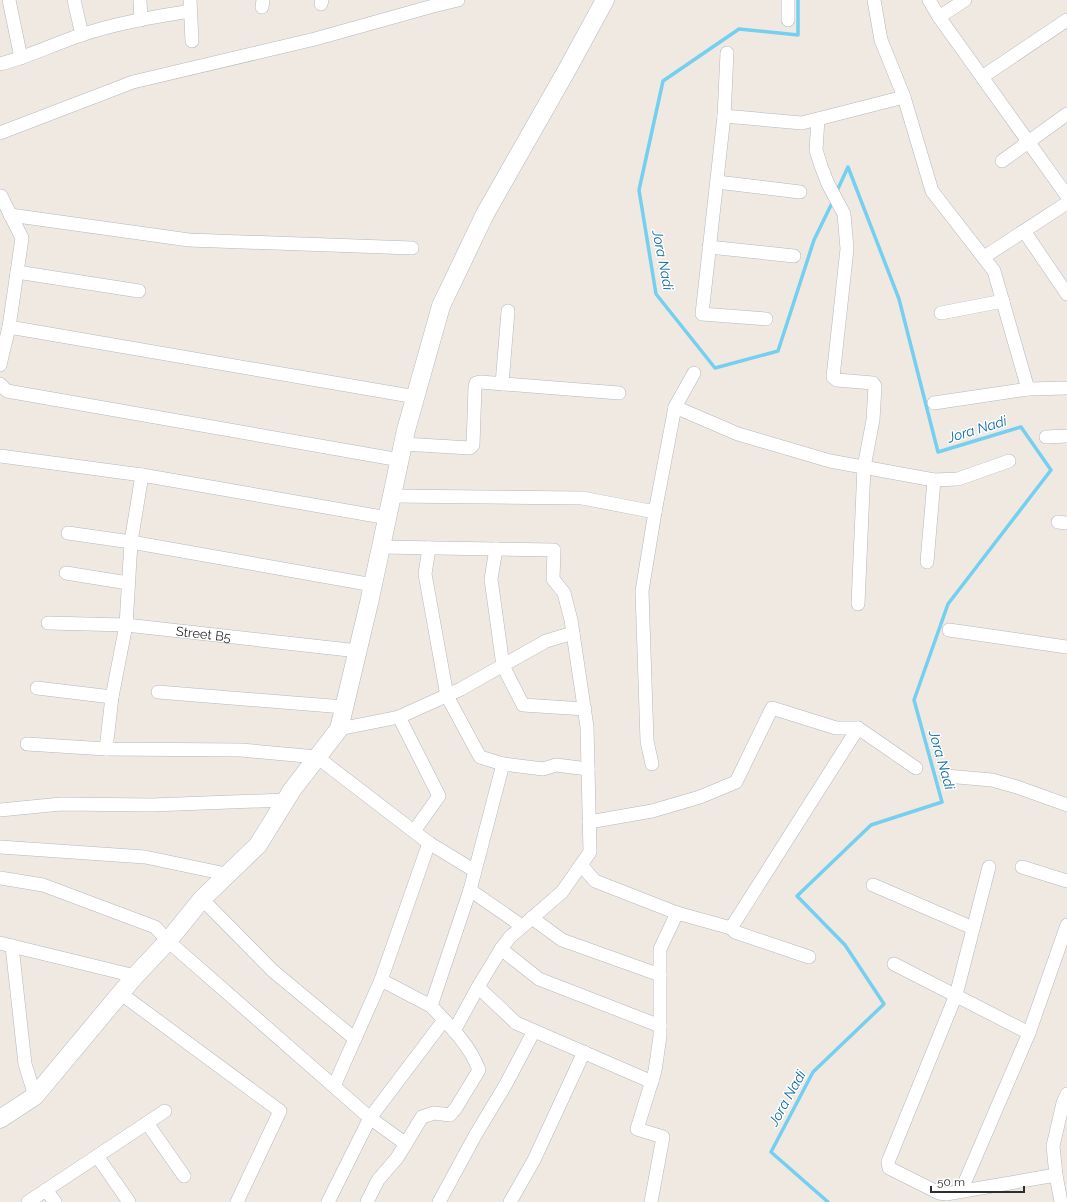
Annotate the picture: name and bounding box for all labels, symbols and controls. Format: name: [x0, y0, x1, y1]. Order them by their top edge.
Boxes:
water label: Jora Nadi: [649, 228, 677, 292]
water label: Jora Nadi: [945, 412, 1009, 446]
street label: Street B5: [175, 623, 232, 644]
water label: Jora Nadi: [926, 728, 958, 792]
water label: Jora Nadi: [765, 1067, 809, 1129]
scale bar: [931, 1168, 1024, 1194]
text: 50 m: [937, 1175, 965, 1189]

